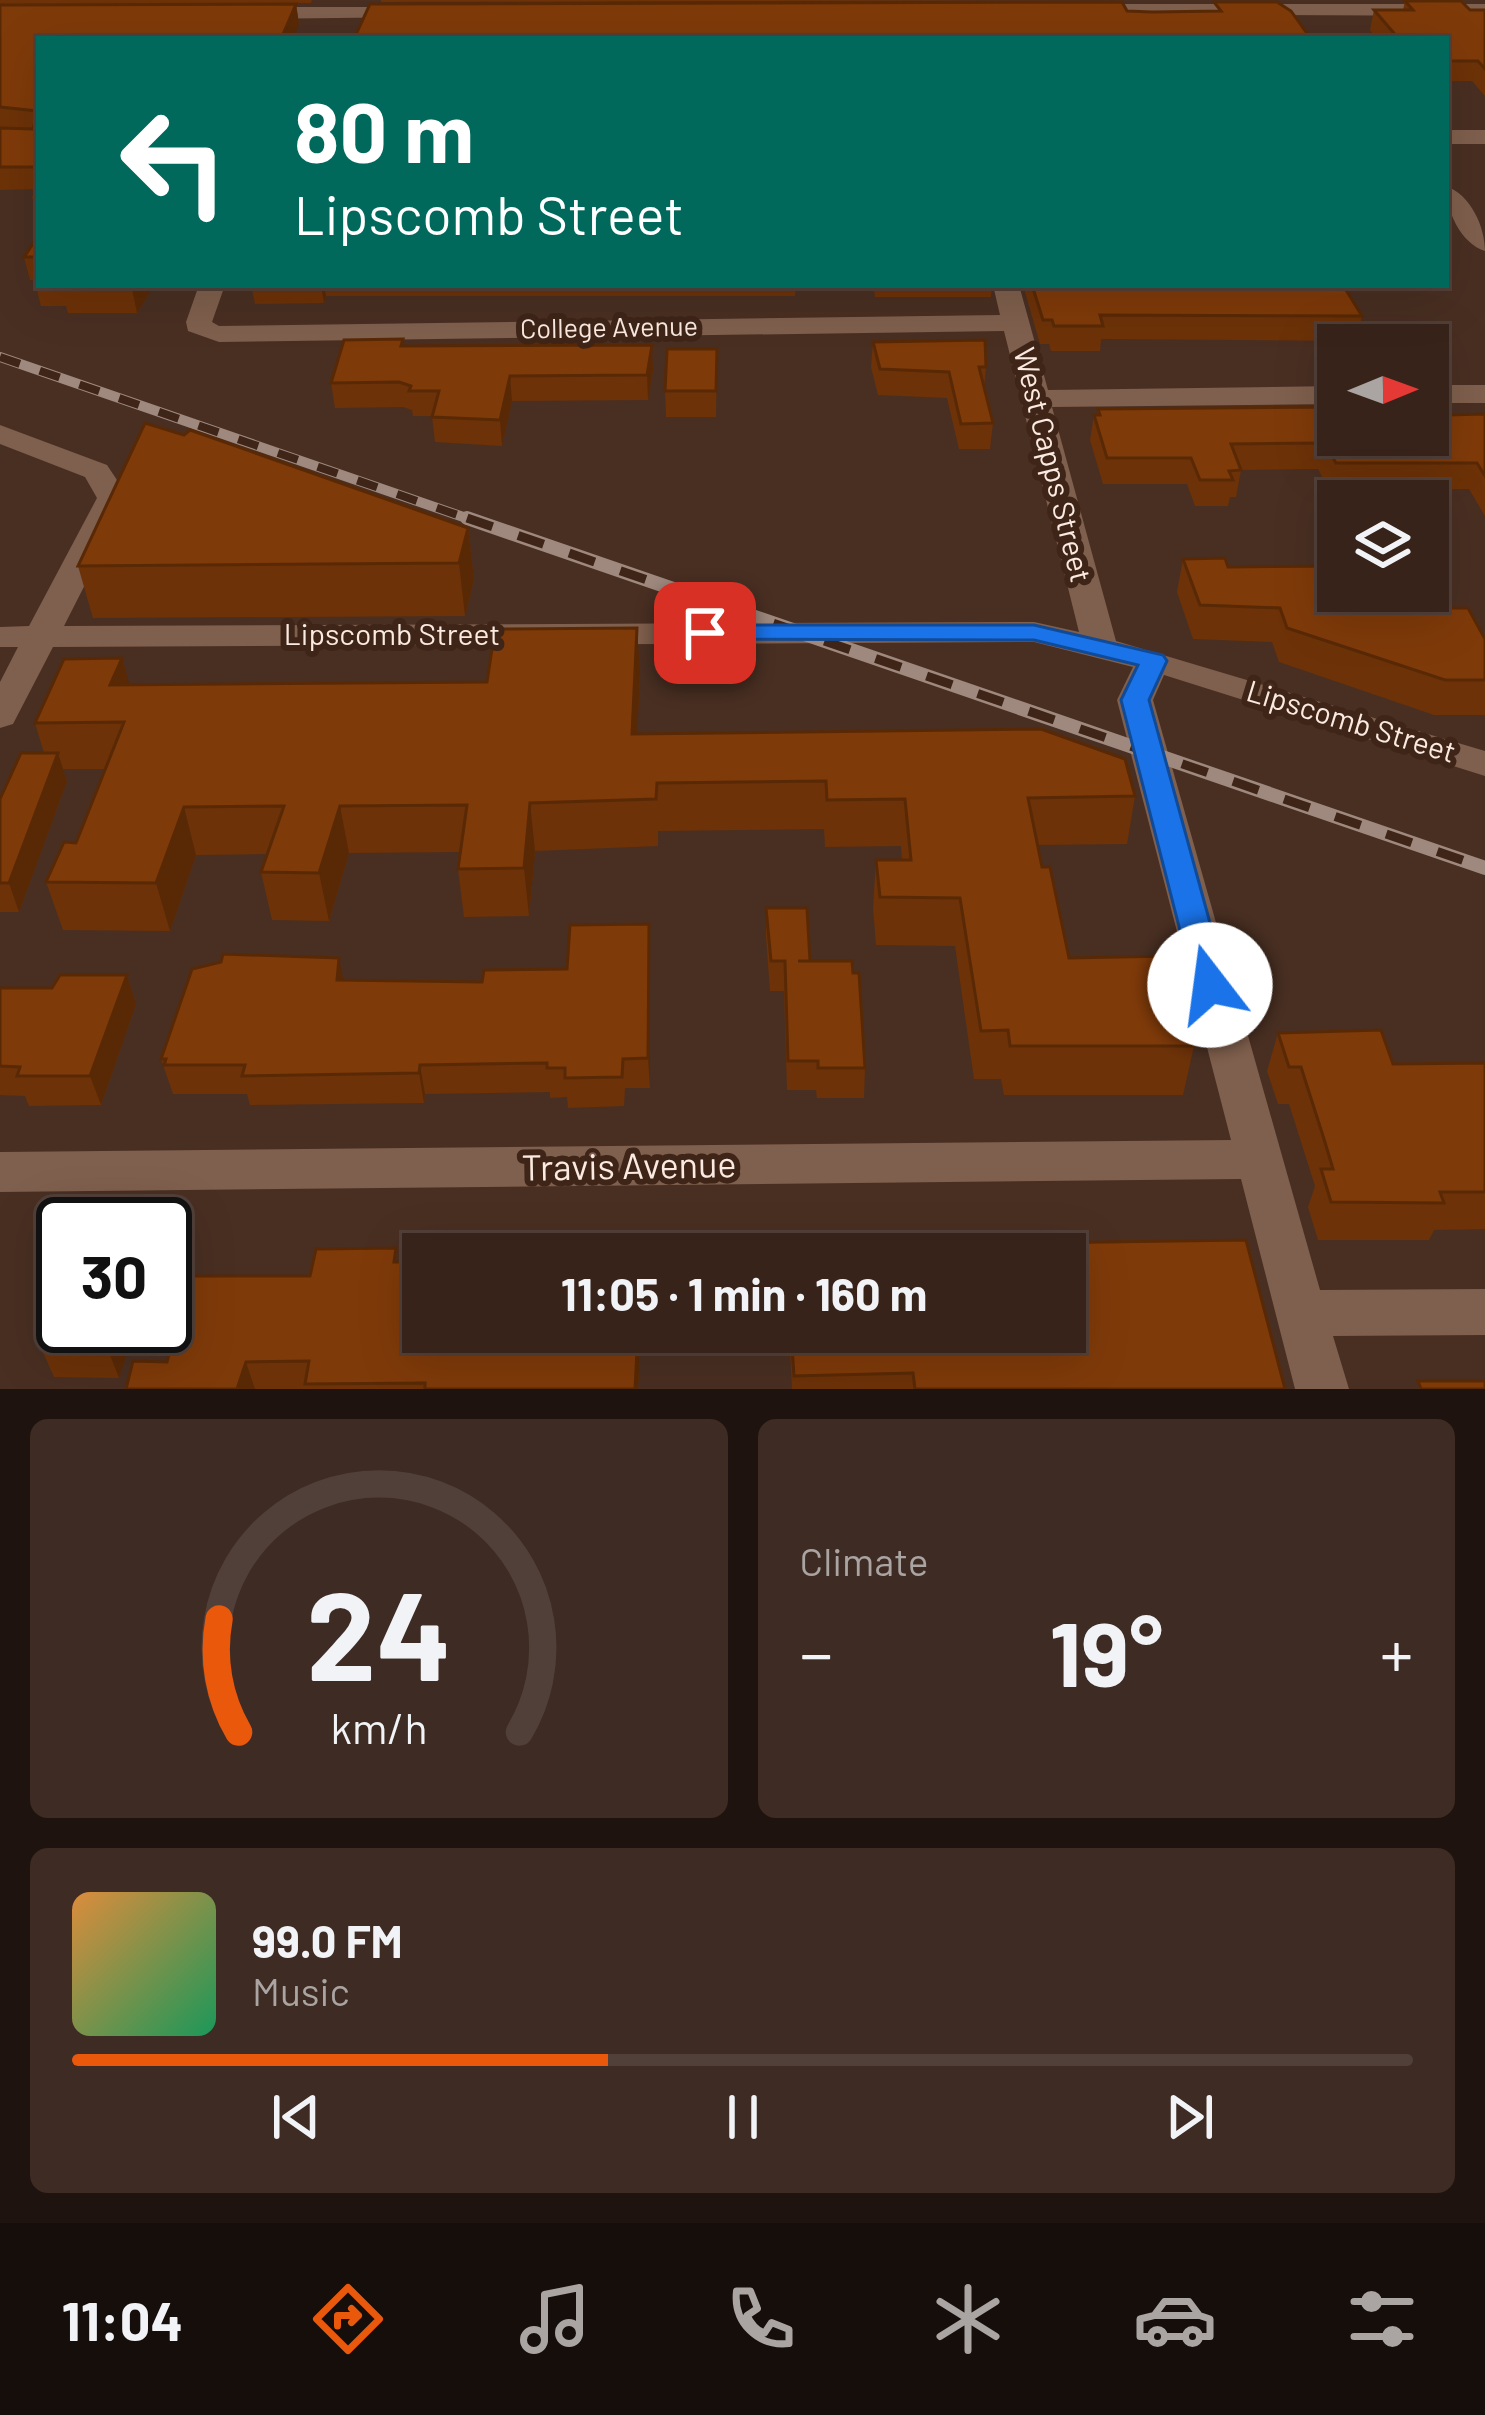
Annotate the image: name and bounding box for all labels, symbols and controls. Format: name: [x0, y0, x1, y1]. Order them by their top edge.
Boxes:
text: 80 m: [294, 79, 474, 180]
icon: left: [96, 84, 252, 240]
text: Lipscomb Street: [294, 181, 684, 246]
street label: College Avenue: [520, 308, 698, 344]
north arrow: [1317, 324, 1449, 456]
map controls: [1317, 324, 1449, 612]
street label: West Capps Street: [1007, 343, 1101, 586]
button: layers: [1317, 480, 1449, 612]
pin: [654, 582, 756, 684]
icon: arrive: [672, 600, 738, 666]
street label: Lipscomb Street: [284, 615, 500, 651]
street label: Lipscomb Street: [1243, 671, 1460, 769]
position arrow: [1147, 922, 1273, 1048]
street label: Travis Avenue: [521, 1141, 737, 1188]
speed limit sign: 30: [36, 1197, 192, 1353]
text: 11:05 · 1 min · 160 m: [561, 1266, 927, 1320]
text: Climate: [800, 1537, 929, 1584]
text: 24: [306, 1556, 451, 1706]
text: 19°: [1050, 1597, 1163, 1705]
text: −: [800, 1612, 833, 1691]
text: +: [1380, 1612, 1413, 1691]
text: km/h: [330, 1700, 427, 1752]
text: 99.0 FM: [252, 1913, 403, 1967]
text: Music: [252, 1967, 350, 2014]
icon: previous: [263, 2084, 329, 2150]
icon: pause: [710, 2084, 776, 2150]
icon: next: [1157, 2084, 1223, 2150]
icon: directions: [306, 2277, 390, 2361]
icon: music: [513, 2277, 597, 2361]
icon: phone: [719, 2277, 803, 2361]
icon: climate: [926, 2277, 1010, 2361]
icon: car: [1133, 2277, 1217, 2361]
icon: filters: [1340, 2277, 1424, 2361]
text: 11:04: [61, 2287, 183, 2352]

